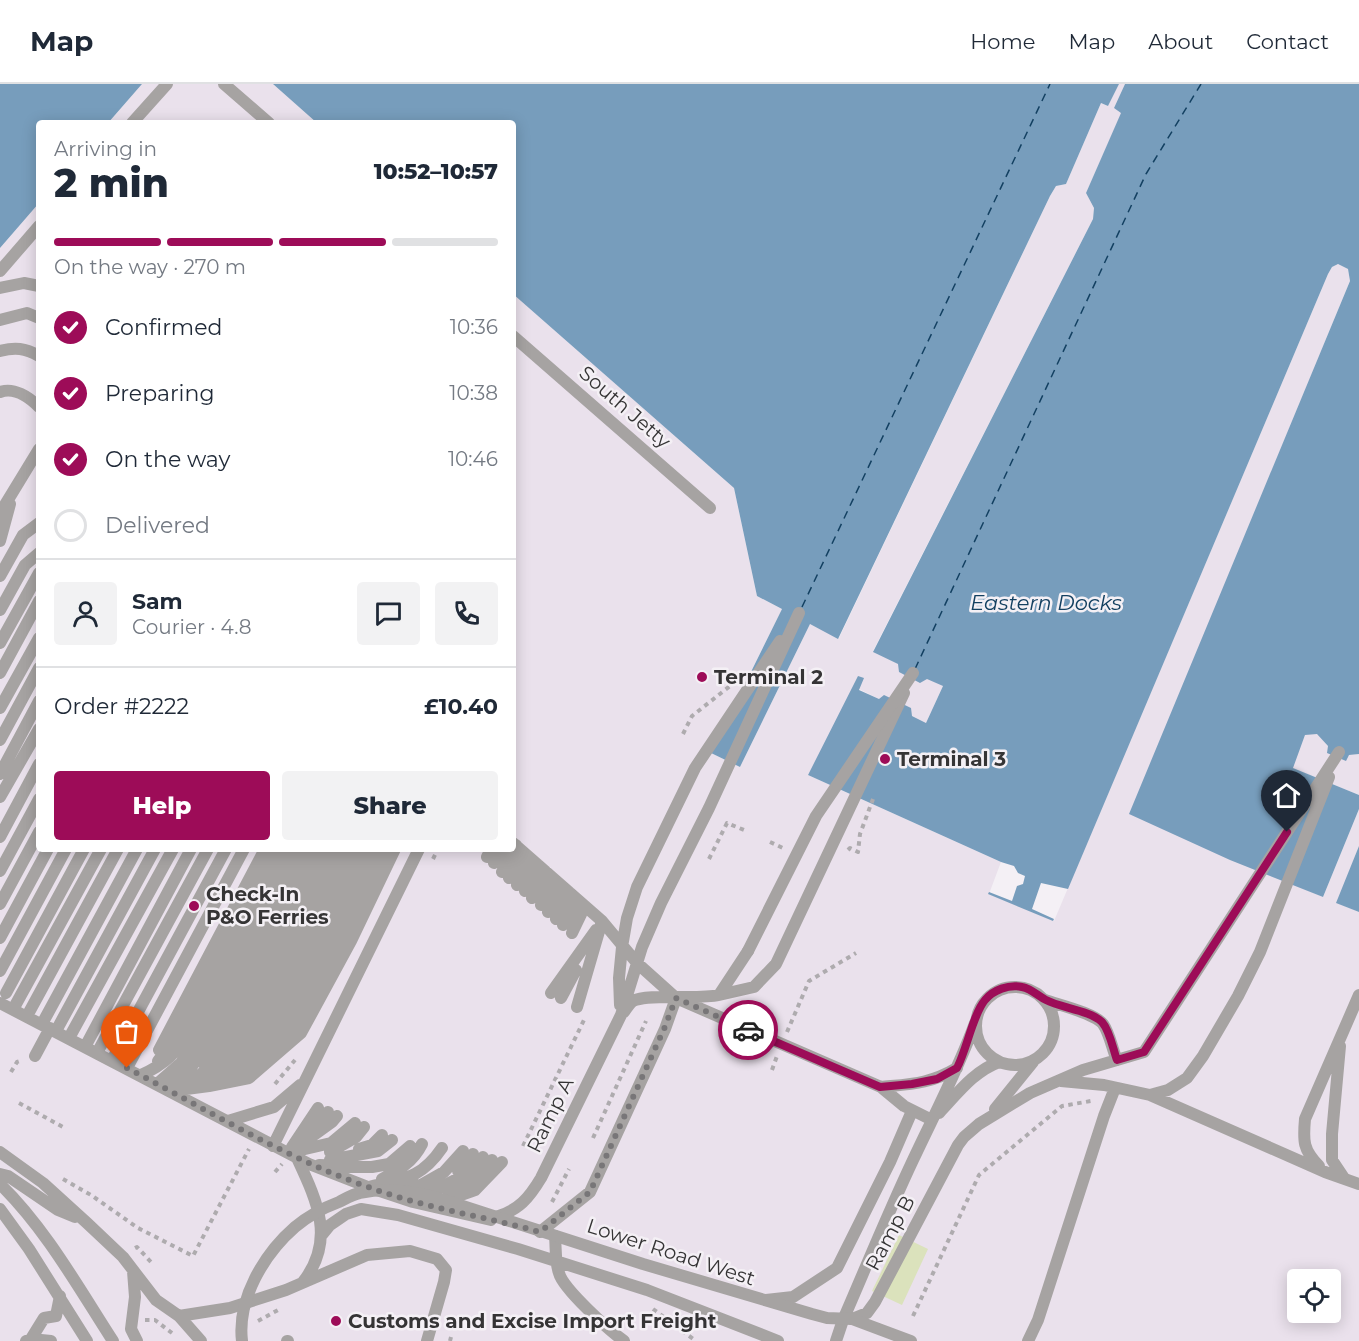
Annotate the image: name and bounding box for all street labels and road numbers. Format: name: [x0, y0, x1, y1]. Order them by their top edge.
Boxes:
street label: South Jetty: [574, 361, 676, 453]
street label: Ramp A: [522, 1073, 579, 1156]
street label: Ramp B: [860, 1191, 920, 1275]
street label: Lower Road West: [584, 1214, 758, 1290]

